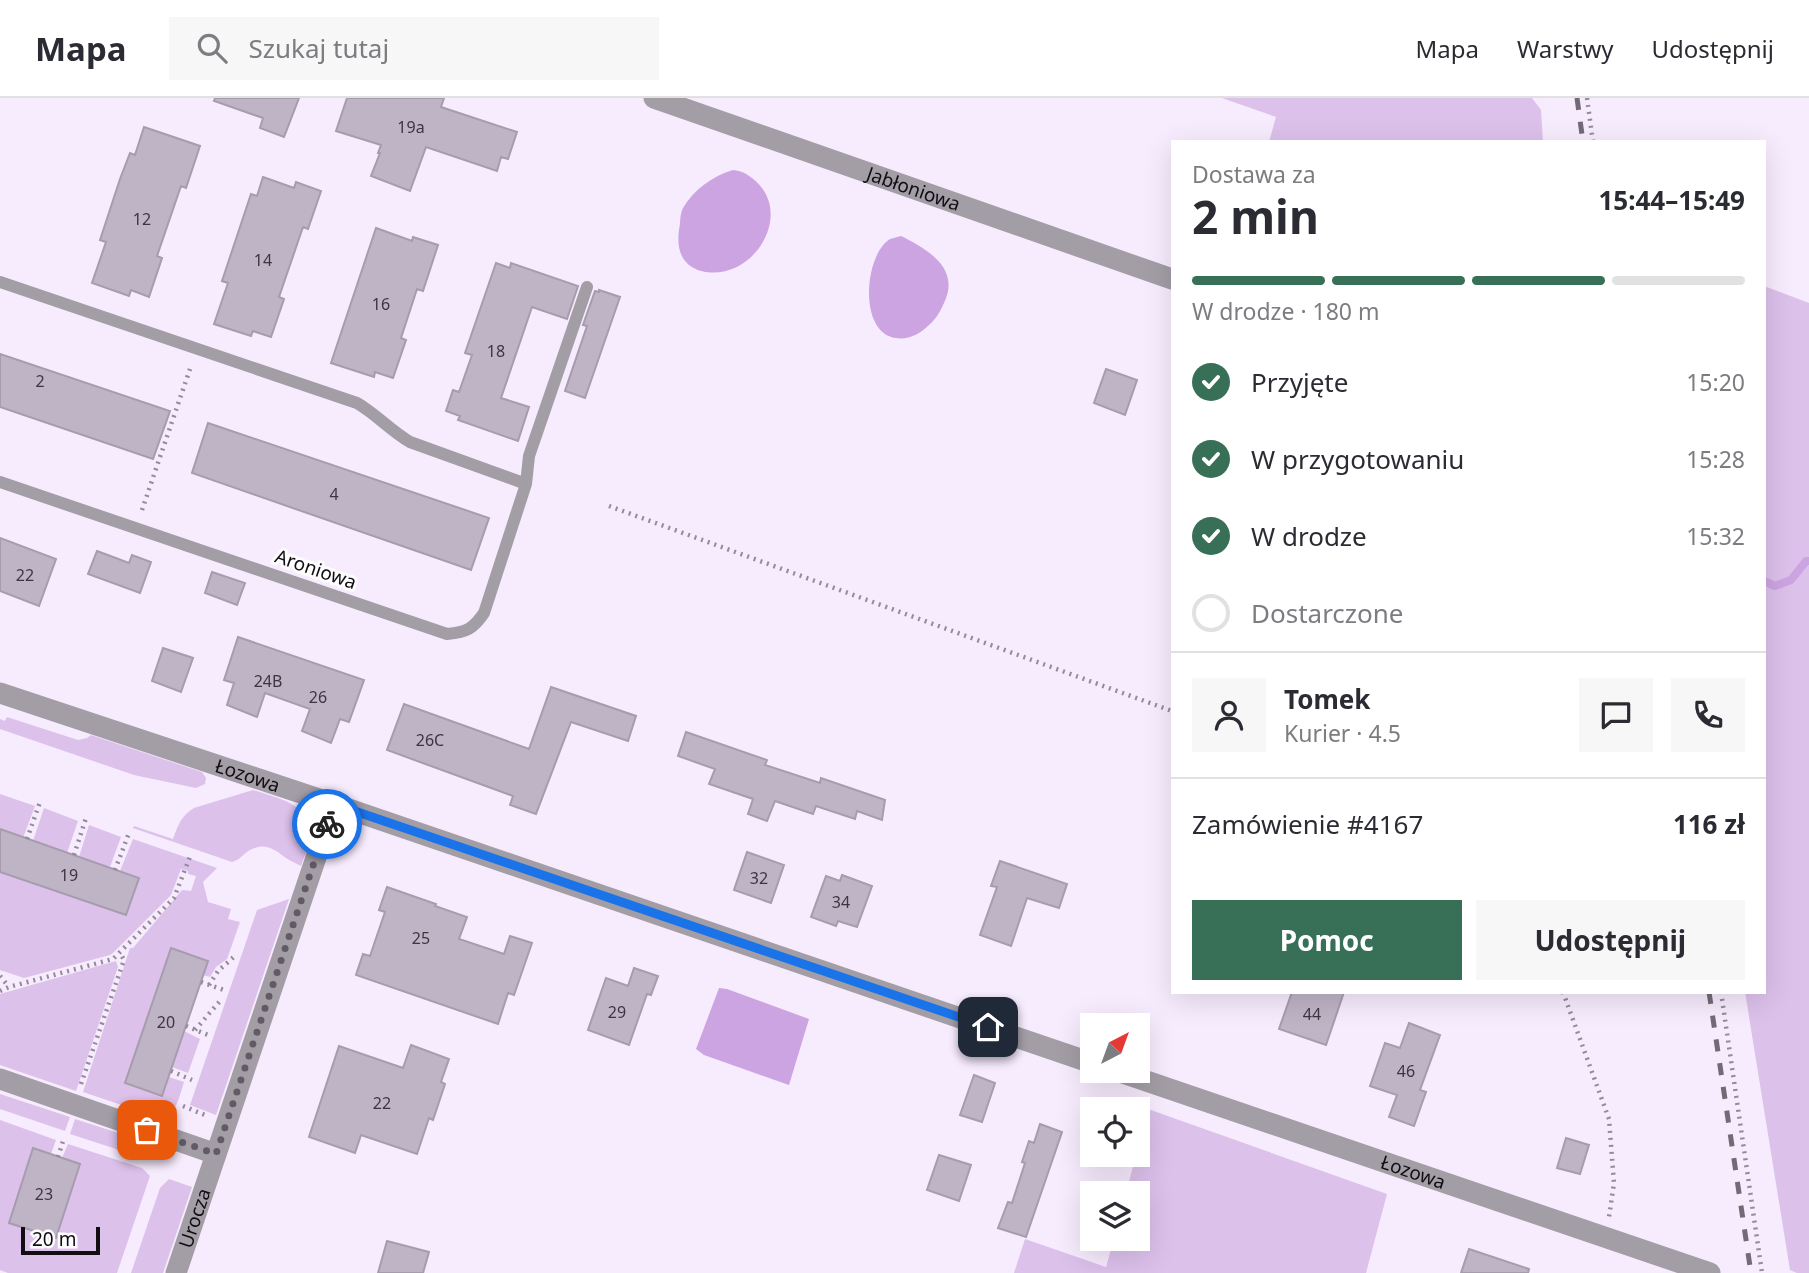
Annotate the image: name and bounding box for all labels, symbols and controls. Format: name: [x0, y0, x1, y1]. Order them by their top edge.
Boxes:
search box: [169, 17, 659, 80]
text: Mapa: [35, 26, 127, 71]
icon: search: [193, 29, 231, 67]
text: Szukaj tutaj: [249, 30, 389, 66]
text: Mapa: [1416, 32, 1479, 65]
text: Warstwy: [1517, 32, 1614, 65]
text: Udostępnij: [1652, 32, 1774, 65]
house number: 19a: [397, 116, 425, 138]
text: Dostawa za: [1192, 158, 1316, 190]
street label: Jabłoniowa: [861, 160, 964, 217]
text: 15:44–15:49: [1598, 182, 1745, 218]
text: 2 min: [1192, 185, 1319, 247]
house number: 12: [133, 208, 151, 230]
house number: 14: [254, 249, 272, 271]
house number: 16: [372, 293, 390, 315]
text: W drodze · 180 m: [1192, 295, 1379, 327]
house number: 18: [487, 340, 505, 362]
icon: check: [1192, 363, 1230, 401]
text: Przyjęte: [1251, 364, 1348, 400]
text: 15:20: [1686, 366, 1745, 398]
house number: 2: [35, 370, 45, 392]
icon: check: [1192, 440, 1230, 478]
text: W przygotowaniu: [1251, 441, 1464, 477]
text: 15:28: [1686, 443, 1745, 475]
house number: 4: [329, 483, 339, 505]
icon: check: [1192, 517, 1230, 555]
text: W drodze: [1251, 518, 1367, 554]
text: 15:32: [1686, 520, 1745, 552]
street label: Aroniowa: [272, 543, 360, 595]
house number: 22: [16, 564, 34, 586]
text: Dostarczone: [1251, 595, 1404, 631]
house number: 24B: [254, 670, 282, 692]
button: person: [1192, 678, 1266, 752]
button: chat: [1579, 678, 1653, 752]
button: phone: [1671, 678, 1745, 752]
text: Tomek: [1284, 681, 1370, 717]
house number: 26: [309, 686, 327, 708]
text: Kurier · 4.5: [1284, 717, 1401, 749]
house number: 26C: [416, 729, 444, 751]
street label: Łozowa: [212, 752, 284, 798]
courier: [292, 789, 362, 859]
icon: bike: [308, 805, 346, 843]
text: Zamówienie #4167: [1192, 806, 1423, 842]
text: 116 zł: [1673, 806, 1745, 842]
house number: 19: [60, 864, 78, 886]
house number: 32: [750, 867, 768, 889]
house number: 34: [832, 891, 850, 913]
button: Pomoc: [1192, 900, 1462, 980]
button: Udostępnij: [1476, 900, 1745, 980]
house number: 25: [412, 927, 430, 949]
pin: [958, 997, 1018, 1057]
house number: 29: [608, 1001, 626, 1023]
house number: 44: [1303, 1003, 1321, 1025]
icon: home: [969, 1008, 1007, 1046]
house number: 20: [157, 1011, 175, 1033]
north arrow: [1080, 1013, 1150, 1083]
map controls: [1080, 1013, 1150, 1251]
house number: 46: [1397, 1060, 1415, 1082]
house number: 22: [373, 1092, 391, 1114]
button: locate: [1080, 1097, 1150, 1167]
pin: [117, 1100, 177, 1160]
icon: bag: [128, 1111, 166, 1149]
street label: Łozowa: [1377, 1149, 1449, 1195]
button: layers: [1080, 1181, 1150, 1251]
house number: 23: [35, 1183, 53, 1205]
street label: Urocza: [172, 1185, 217, 1251]
scale bar: [21, 1224, 100, 1256]
text: 20 m: [32, 1226, 76, 1252]

